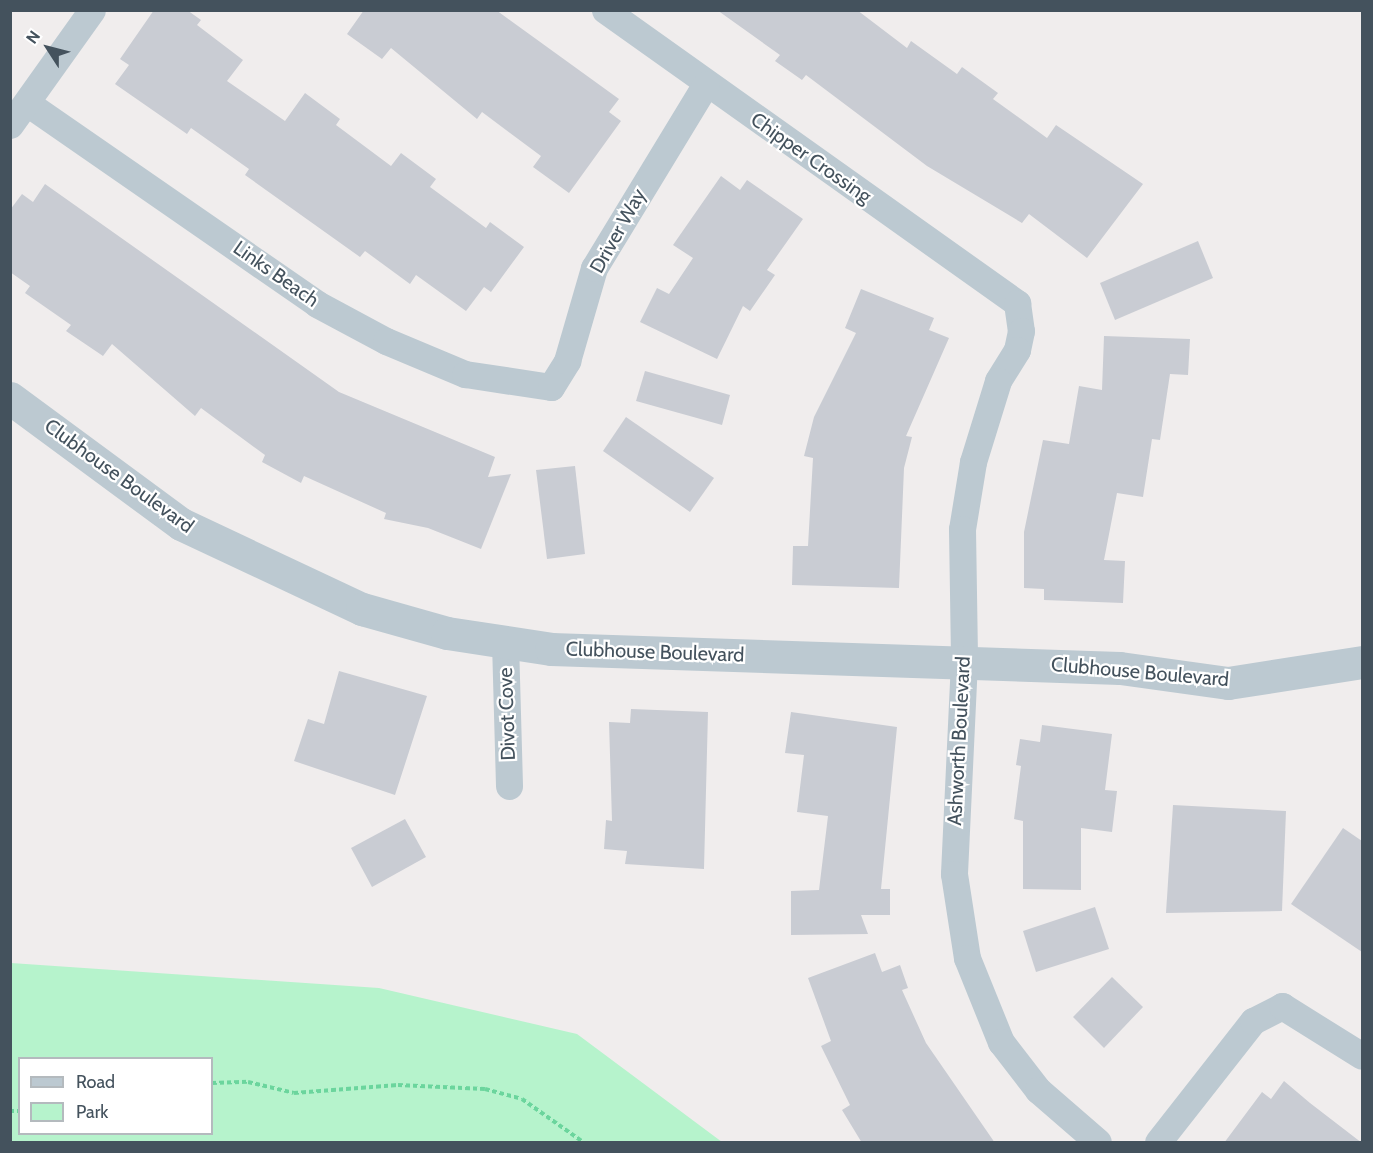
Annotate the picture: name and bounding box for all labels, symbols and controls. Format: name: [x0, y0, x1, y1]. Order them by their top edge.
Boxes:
north arrow: [18, 18, 78, 78]
text: N: [22, 27, 44, 47]
street label: Chipper Crossing: [746, 107, 876, 209]
street label: Driver Way: [585, 184, 651, 278]
street label: Links Beach: [229, 236, 323, 312]
street label: Clubhouse Boulevard: [40, 414, 198, 538]
street label: Clubhouse Boulevard: [565, 637, 745, 667]
street label: Clubhouse Boulevard: [1050, 652, 1230, 692]
street label: Ashworth Boulevard: [943, 656, 975, 826]
street label: Divot Cove: [493, 667, 521, 761]
legend: [18, 1057, 213, 1135]
text: Road: [76, 1071, 115, 1093]
text: Park: [76, 1101, 108, 1123]

